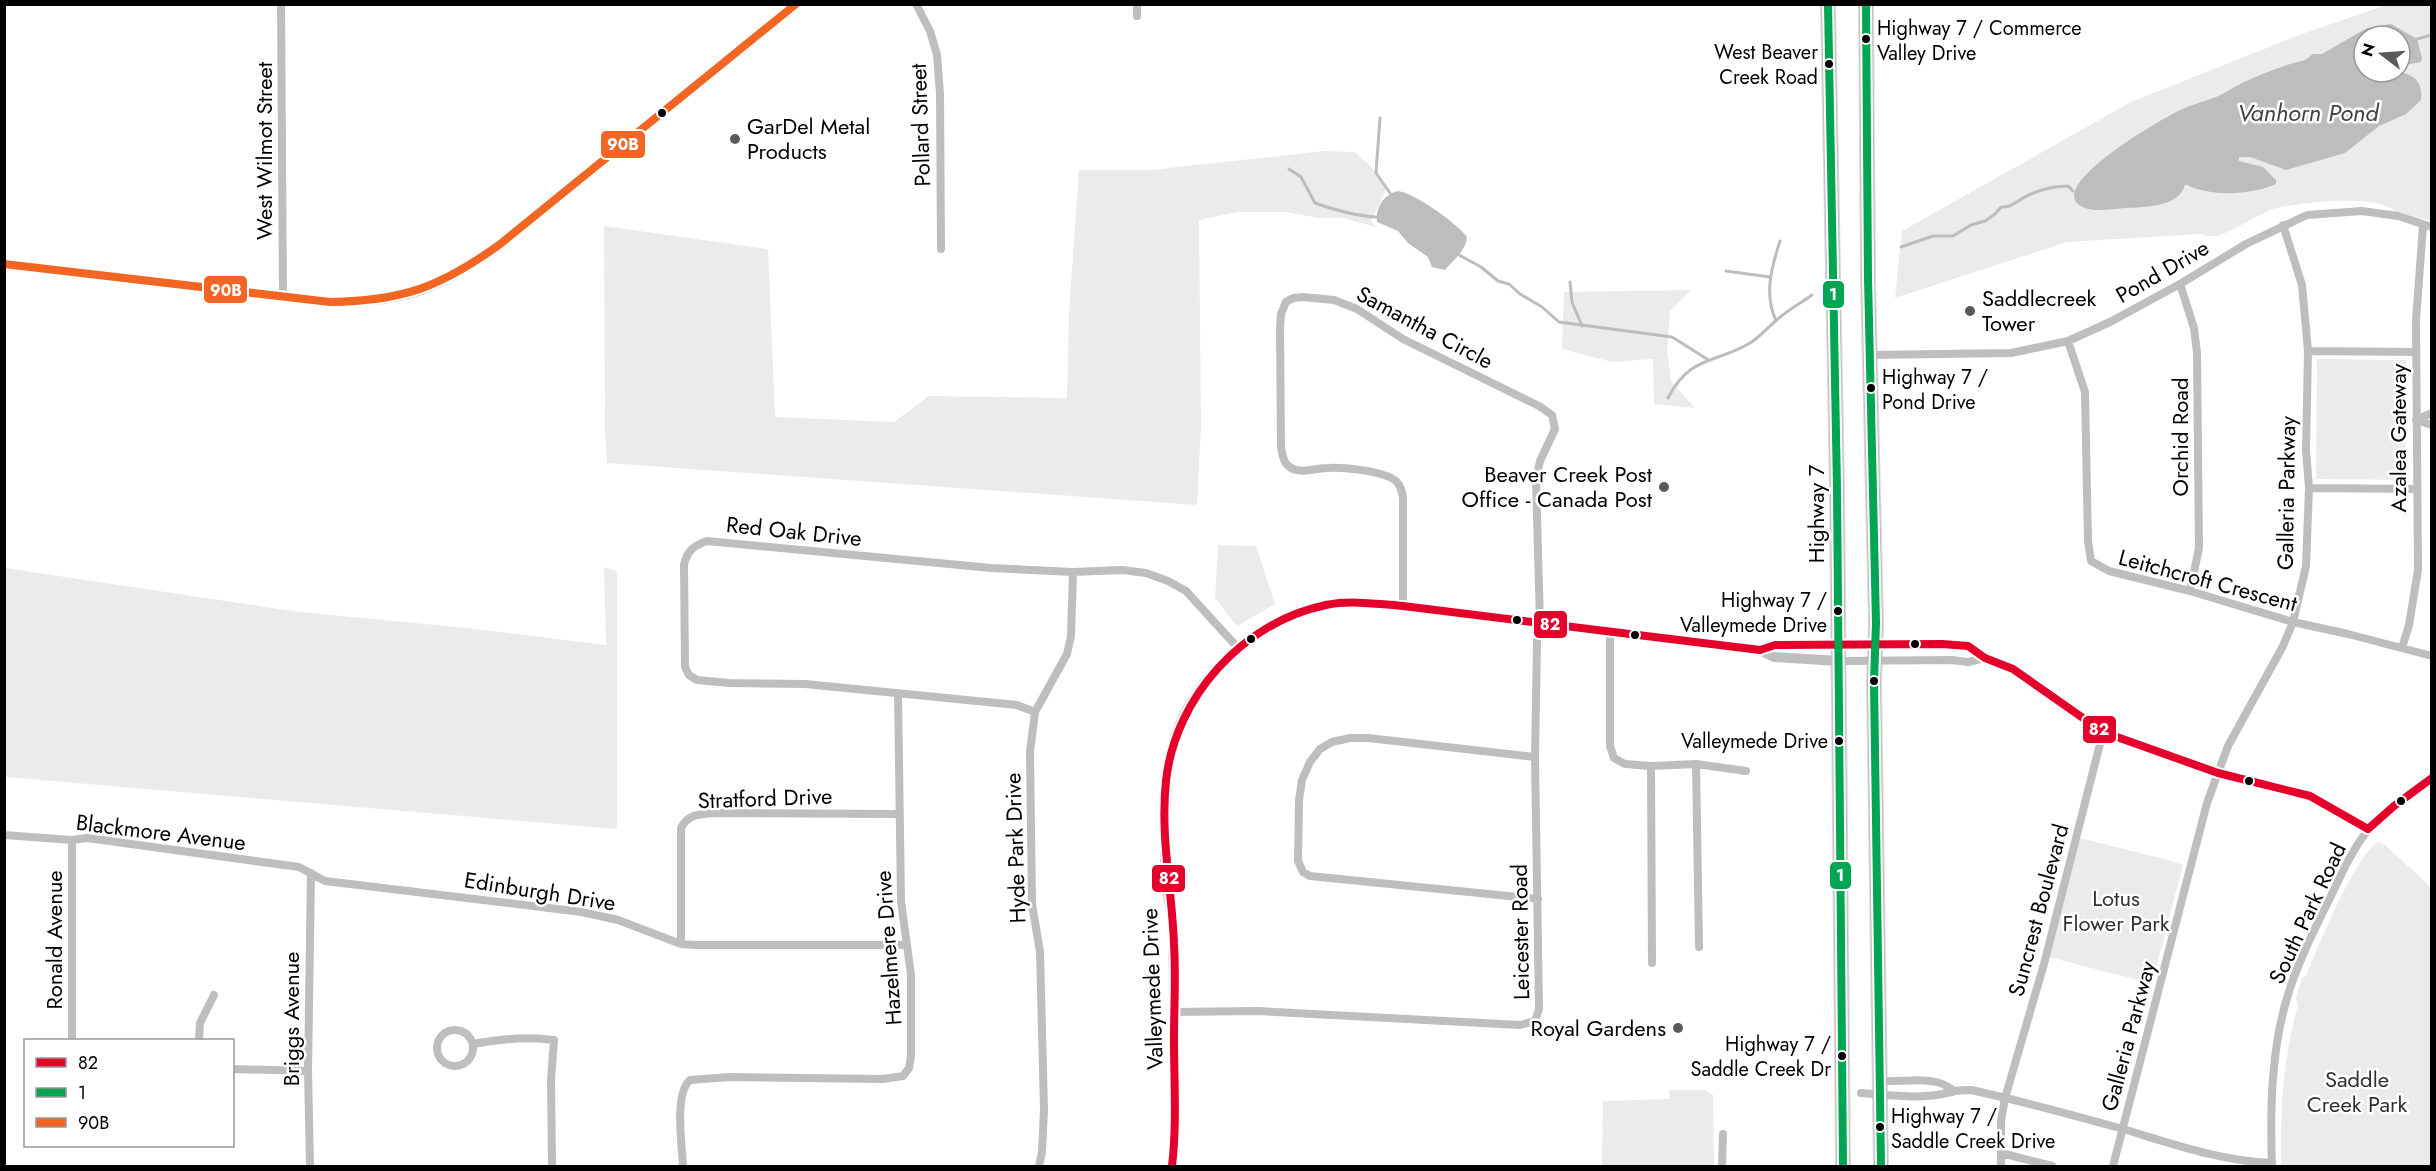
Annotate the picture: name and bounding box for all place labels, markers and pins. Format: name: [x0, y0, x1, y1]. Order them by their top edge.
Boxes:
place label: Highway 7 / Commerce Valley Drive: [1877, 14, 2082, 68]
marker: Highway 7 / Commerce Valley Drive: [1860, 33, 1872, 45]
place label: West Beaver Creek Road: [1714, 38, 1818, 92]
marker: West Beaver Creek Road: [1823, 58, 1835, 70]
unlabelled marker: [656, 107, 668, 119]
place label: GarDel Metal Products: [747, 110, 870, 167]
marker: GarDel Metal Products: [728, 132, 742, 146]
place label: Saddlecreek Tower: [1982, 282, 2097, 339]
marker: Saddlecreek Tower: [1963, 304, 1977, 318]
place label: Highway 7 / Pond Drive: [1882, 363, 1988, 417]
marker: Highway 7 / Pond Drive: [1865, 382, 1877, 394]
place label: Beaver Creek Post Office - Canada Post: [1462, 458, 1653, 515]
marker: Beaver Creek Post Office - Canada Post: [1657, 480, 1671, 494]
place label: Highway 7 / Valleymede Drive: [1680, 586, 1827, 640]
marker: Highway 7 / Valleymede Drive: [1832, 605, 1844, 617]
unlabelled marker: [1511, 614, 1523, 626]
unlabelled marker: [1629, 629, 1641, 641]
unlabelled marker: [1245, 633, 1257, 645]
unlabelled marker: [1909, 638, 1921, 650]
unlabelled marker: [1868, 675, 1880, 687]
place label: Valleymede Drive: [1681, 727, 1828, 756]
marker: Valleymede Drive: [1833, 735, 1845, 747]
unlabelled marker: [2243, 775, 2255, 787]
unlabelled marker: [2395, 795, 2407, 807]
place label: Royal Gardens: [1531, 1012, 1666, 1044]
marker: Royal Gardens: [1671, 1021, 1685, 1035]
place label: Highway 7 / Saddle Creek Dr: [1691, 1030, 1831, 1084]
marker: Highway 7 / Saddle Creek Dr: [1836, 1050, 1848, 1062]
place label: Highway 7 / Saddle Creek Drive: [1891, 1102, 2055, 1156]
marker: Highway 7 / Saddle Creek Drive: [1874, 1121, 1886, 1133]

